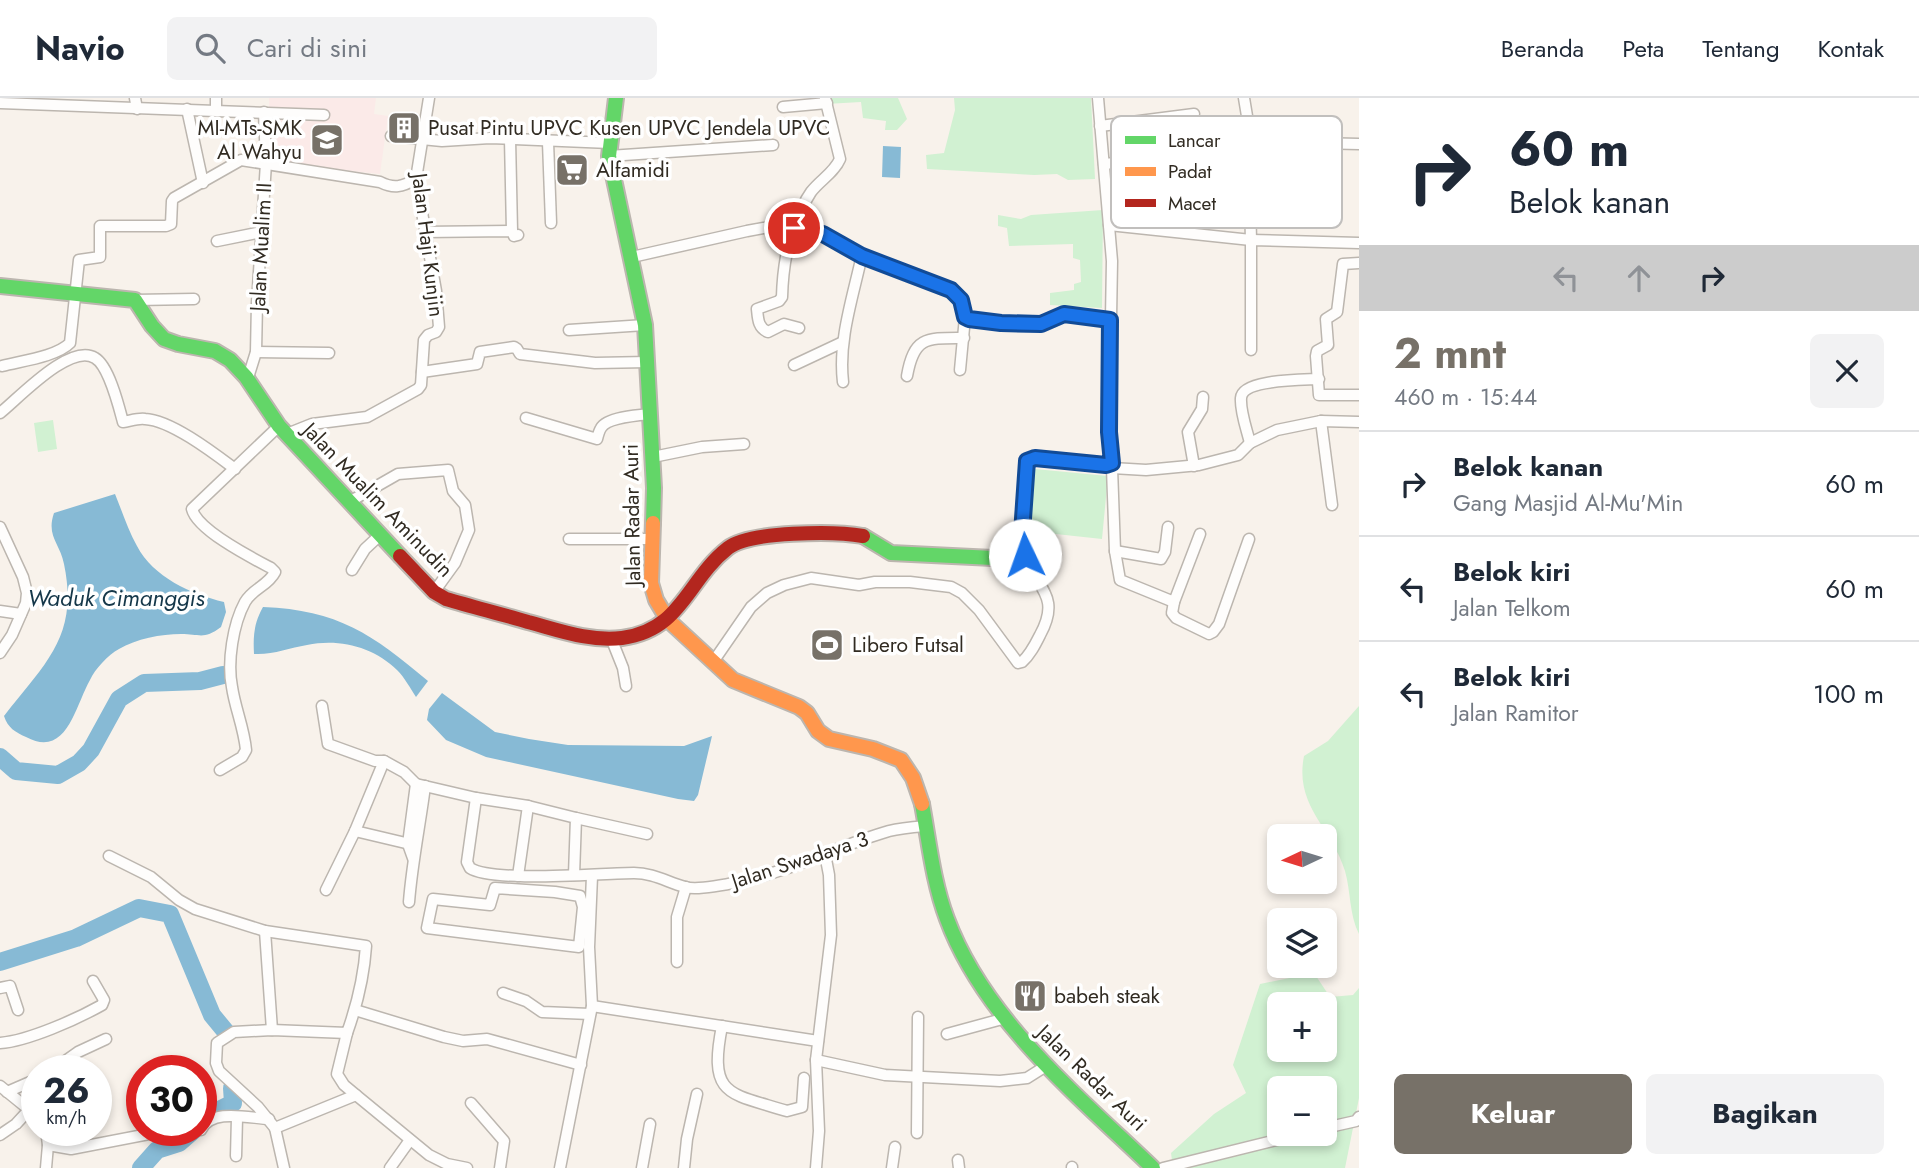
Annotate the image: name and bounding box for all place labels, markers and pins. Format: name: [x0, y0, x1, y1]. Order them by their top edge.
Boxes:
building icon: Pusat Pintu UPVC Kusen UPVC Jendela UPVC: [385, 109, 423, 147]
place label: MI-MTs-SMK Al Wahyu: [198, 113, 302, 167]
place label: Pusat Pintu UPVC Kusen UPVC Jendela UPVC: [428, 113, 830, 143]
school or university icon: MI-MTs-SMK Al Wahyu: [308, 121, 346, 159]
supermarket icon: Alfamidi: [553, 151, 591, 189]
place label: Alfamidi: [596, 155, 670, 185]
pin: [764, 198, 824, 258]
sports icon: Libero Futsal: [808, 626, 846, 664]
place label: Libero Futsal: [852, 630, 964, 660]
restaurant icon: babeh steak: [1011, 977, 1049, 1015]
place label: babeh steak: [1054, 981, 1161, 1011]

